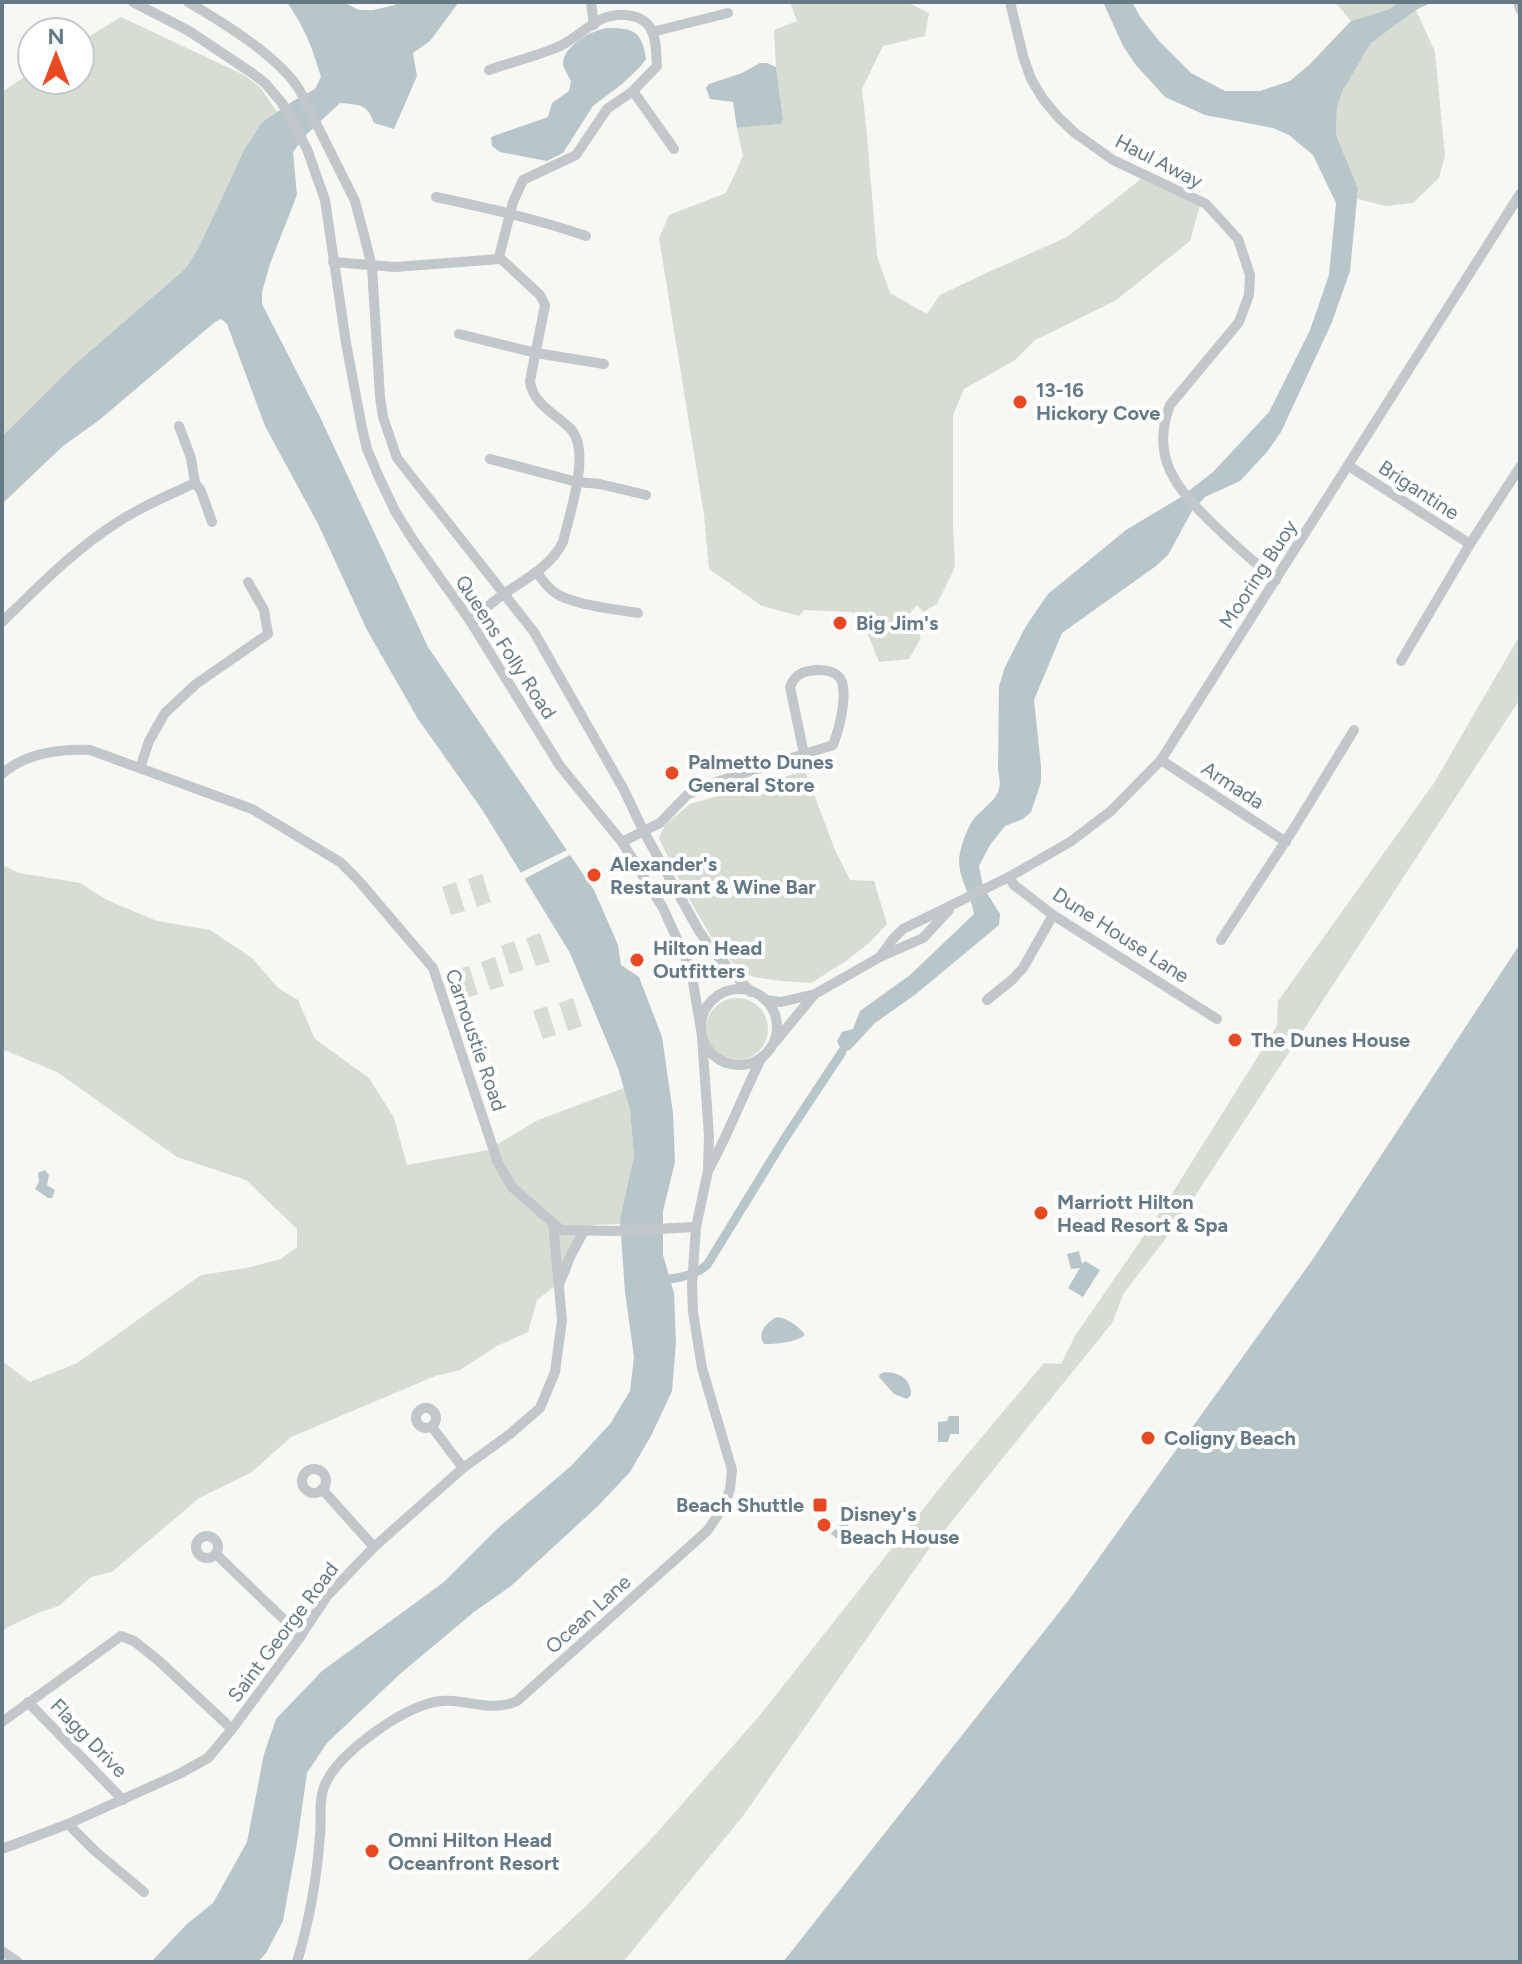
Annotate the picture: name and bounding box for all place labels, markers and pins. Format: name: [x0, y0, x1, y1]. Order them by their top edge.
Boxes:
place label: 13-16 Hickory Cove: [1036, 378, 1160, 425]
marker: 13-16 Hickory Cove: [1011, 393, 1029, 411]
place label: Big Jim's: [856, 611, 938, 635]
marker: Big Jim's: [831, 614, 849, 632]
place label: Palmetto Dunes General Store: [688, 750, 833, 797]
marker: Palmetto Dunes General Store: [663, 764, 681, 782]
place label: Alexander's Restaurant & Wine Bar: [610, 852, 816, 899]
marker: Alexander's Restaurant & Wine Bar: [585, 866, 603, 884]
place label: Hilton Head Outfitters: [653, 936, 762, 983]
marker: Hilton Head Outfitters: [628, 951, 646, 969]
place label: The Dunes House: [1251, 1028, 1410, 1052]
marker: The Dunes House: [1226, 1031, 1244, 1049]
place label: Marriott Hilton Head Resort & Spa: [1057, 1190, 1228, 1237]
marker: Marriott Hilton Head Resort & Spa: [1032, 1204, 1050, 1222]
place label: Coligny Beach: [1164, 1426, 1296, 1450]
marker: Coligny Beach: [1139, 1429, 1157, 1447]
place label: Beach Shuttle: [676, 1493, 804, 1517]
marker: Beach Shuttle: [811, 1496, 829, 1514]
place label: Disney's Beach House: [840, 1502, 959, 1549]
marker: Disney's Beach House: [815, 1516, 833, 1534]
place label: Omni Hilton Head Oceanfront Resort: [388, 1828, 560, 1875]
marker: Omni Hilton Head Oceanfront Resort: [363, 1842, 381, 1860]

